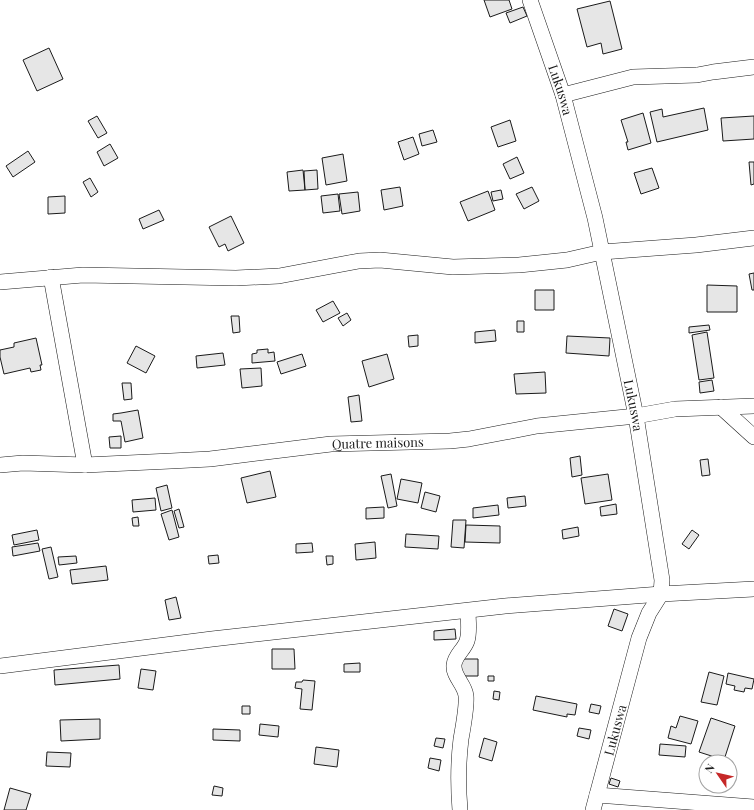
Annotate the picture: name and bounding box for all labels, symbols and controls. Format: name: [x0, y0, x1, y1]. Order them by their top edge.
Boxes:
street label: Lukuswa: [545, 62, 577, 117]
street label: Lukuswa: [621, 378, 647, 433]
street label: Quatre maisons: [332, 433, 424, 452]
street label: Lukuswa: [600, 702, 630, 757]
north arrow: [698, 754, 738, 794]
text: N: [701, 761, 718, 776]

